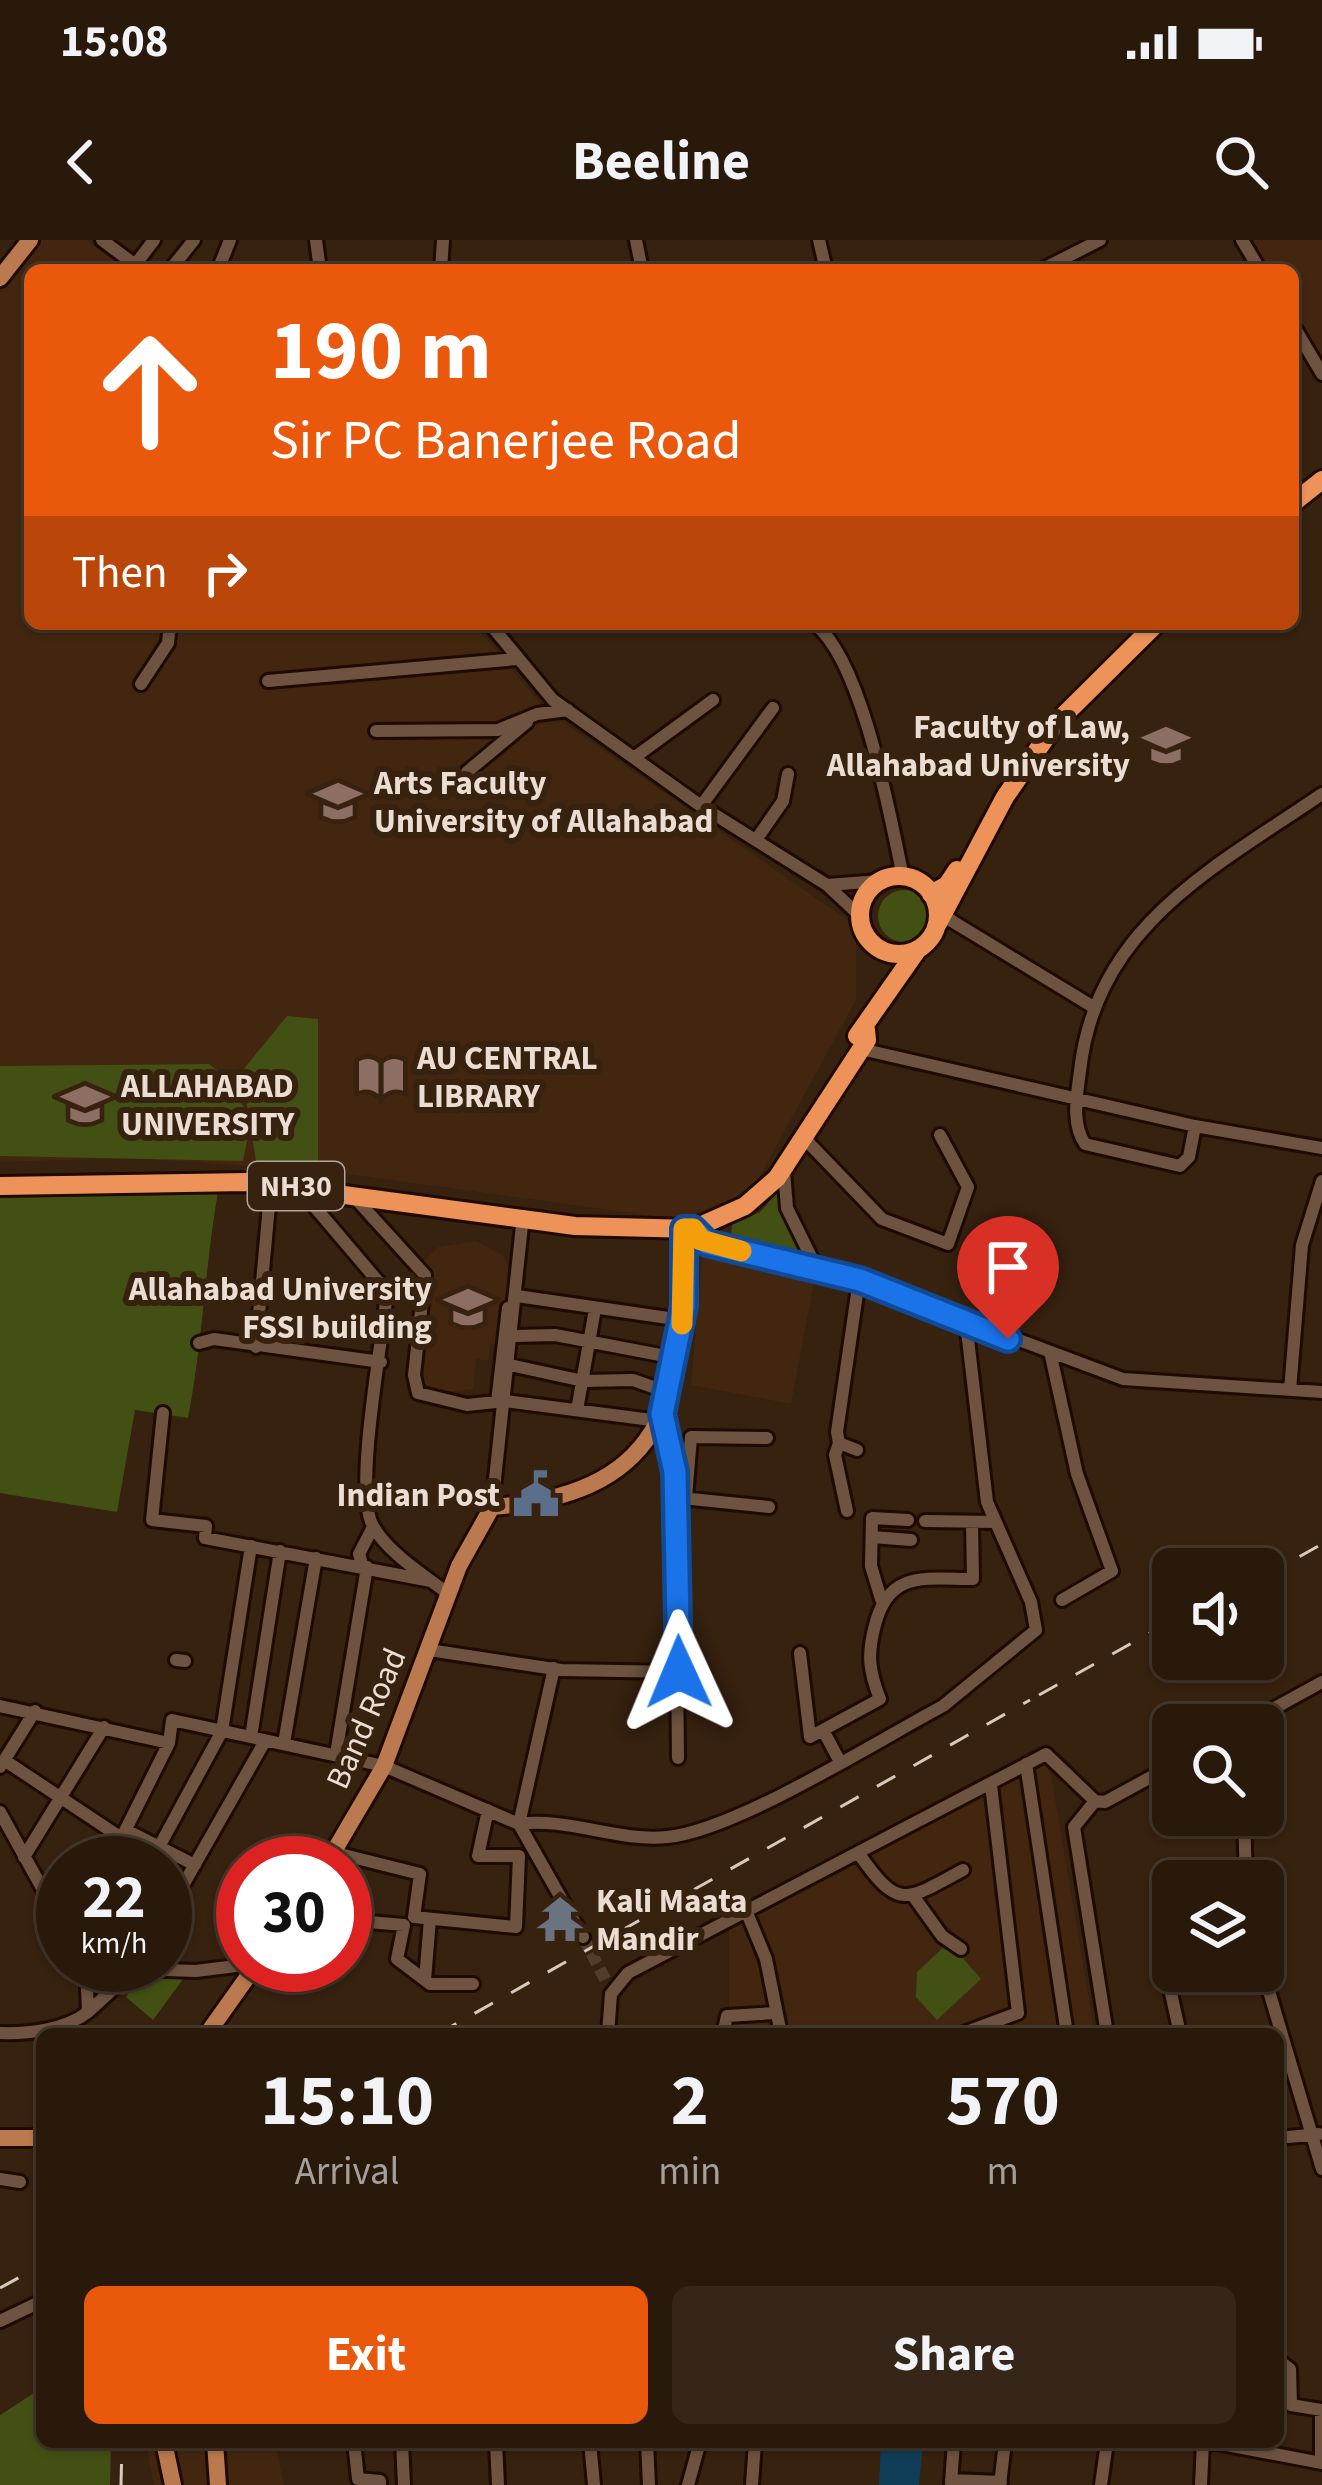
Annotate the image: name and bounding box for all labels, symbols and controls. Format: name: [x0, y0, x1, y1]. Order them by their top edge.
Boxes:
text: 15:08: [60, 10, 169, 74]
text: Beeline: [572, 124, 750, 201]
icon: back: [48, 129, 114, 195]
icon: search: [1208, 129, 1274, 195]
text: 190 m: [270, 292, 492, 412]
icon: ahead: [72, 312, 228, 468]
text: Sir PC Banerjee Road: [270, 403, 742, 480]
icon: right: [192, 540, 258, 606]
text: Then: [72, 541, 168, 605]
place label: Faculty of Law, Allahabad University: [826, 704, 1130, 789]
school or university icon: Faculty of Law, Allahabad University: [1141, 720, 1191, 770]
place label: Arts Faculty University of Allahabad: [373, 760, 713, 845]
school or university icon: Arts Faculty University of Allahabad: [313, 776, 363, 826]
place label: AU CENTRAL LIBRARY: [416, 1035, 598, 1120]
library icon: AU CENTRAL LIBRARY: [356, 1051, 406, 1101]
place label: ALLAHABAD UNIVERSITY: [120, 1063, 295, 1148]
school or university icon: ALLAHABAD UNIVERSITY: [60, 1079, 110, 1129]
road number: NH30: [248, 1162, 344, 1210]
pin: [957, 1216, 1059, 1339]
icon: arrive: [975, 1234, 1041, 1300]
place label: Allahabad University FSSI building: [128, 1266, 432, 1351]
school or university icon: Allahabad University FSSI building: [443, 1282, 493, 1332]
public building icon: Indian Post: [511, 1469, 561, 1519]
place label: Indian Post: [337, 1472, 500, 1519]
map controls: [1152, 1548, 1284, 1992]
button: sound: [1152, 1548, 1284, 1680]
position arrow: [616, 1609, 742, 1735]
street label: Band Road: [314, 1641, 418, 1797]
button: search: [1152, 1704, 1284, 1836]
speed limit sign: 30: [216, 1836, 372, 1992]
text: 22: [82, 1856, 146, 1941]
button: layers: [1152, 1860, 1284, 1992]
place label: Kali Maata Mandir: [596, 1878, 747, 1963]
temple icon: Kali Maata Mandir: [535, 1894, 585, 1944]
text: km/h: [81, 1922, 147, 1965]
text: 15:10: [260, 2050, 434, 2153]
text: 2: [671, 2050, 709, 2153]
text: 570: [946, 2050, 1060, 2153]
text: Arrival: [295, 2144, 400, 2200]
text: min: [658, 2144, 721, 2200]
text: m: [987, 2144, 1019, 2200]
button: Exit: [84, 2286, 648, 2424]
button: Share: [672, 2286, 1236, 2424]

